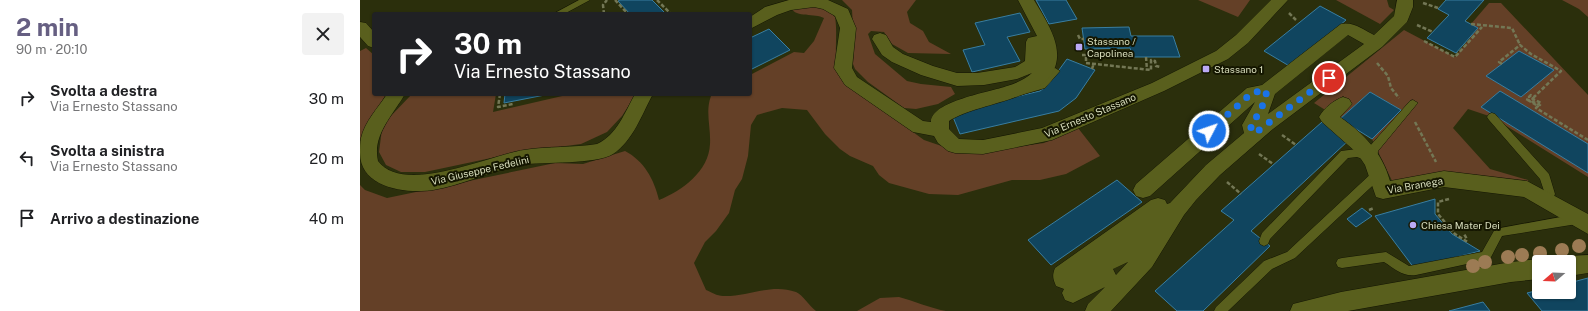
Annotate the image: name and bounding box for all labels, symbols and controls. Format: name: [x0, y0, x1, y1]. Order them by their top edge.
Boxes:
text: 2 min: [16, 13, 79, 41]
button: close: [302, 13, 344, 55]
text: 30 m: [454, 27, 522, 60]
icon: right: [388, 28, 440, 80]
place label: Stassano / Capolinea: [1087, 35, 1136, 59]
text: 90 m · 20:10: [16, 42, 88, 57]
marker: Stassano / Capolinea: [1074, 42, 1084, 52]
text: Via Ernesto Stassano: [454, 61, 631, 82]
pin: [1312, 61, 1346, 95]
place label: Stassano 1: [1214, 63, 1263, 75]
marker: Stassano 1: [1201, 64, 1211, 74]
icon: arrive: [1318, 67, 1340, 89]
text: Svolta a destra: [50, 82, 157, 99]
icon: right: [16, 87, 38, 109]
text: 30 m: [309, 90, 344, 107]
street label: Via Ernesto Stassano: [1042, 90, 1138, 140]
text: Via Ernesto Stassano: [50, 99, 178, 114]
position arrow: [1188, 110, 1230, 152]
text: Svolta a sinistra: [50, 142, 164, 159]
icon: left: [16, 147, 38, 169]
text: 20 m: [309, 150, 344, 167]
street label: Via Giuseppe Fedelini: [430, 153, 530, 187]
text: Via Ernesto Stassano: [50, 159, 178, 174]
street label: Via Branega: [1386, 174, 1444, 196]
icon: arrive: [16, 207, 38, 229]
text: Arrivo a destinazione: [50, 210, 199, 227]
text: 40 m: [309, 210, 344, 227]
place label: Chiesa Mater Dei: [1421, 219, 1500, 231]
marker: Chiesa Mater Dei: [1408, 220, 1418, 230]
north arrow: [1532, 255, 1576, 299]
map controls: [1532, 255, 1576, 299]

